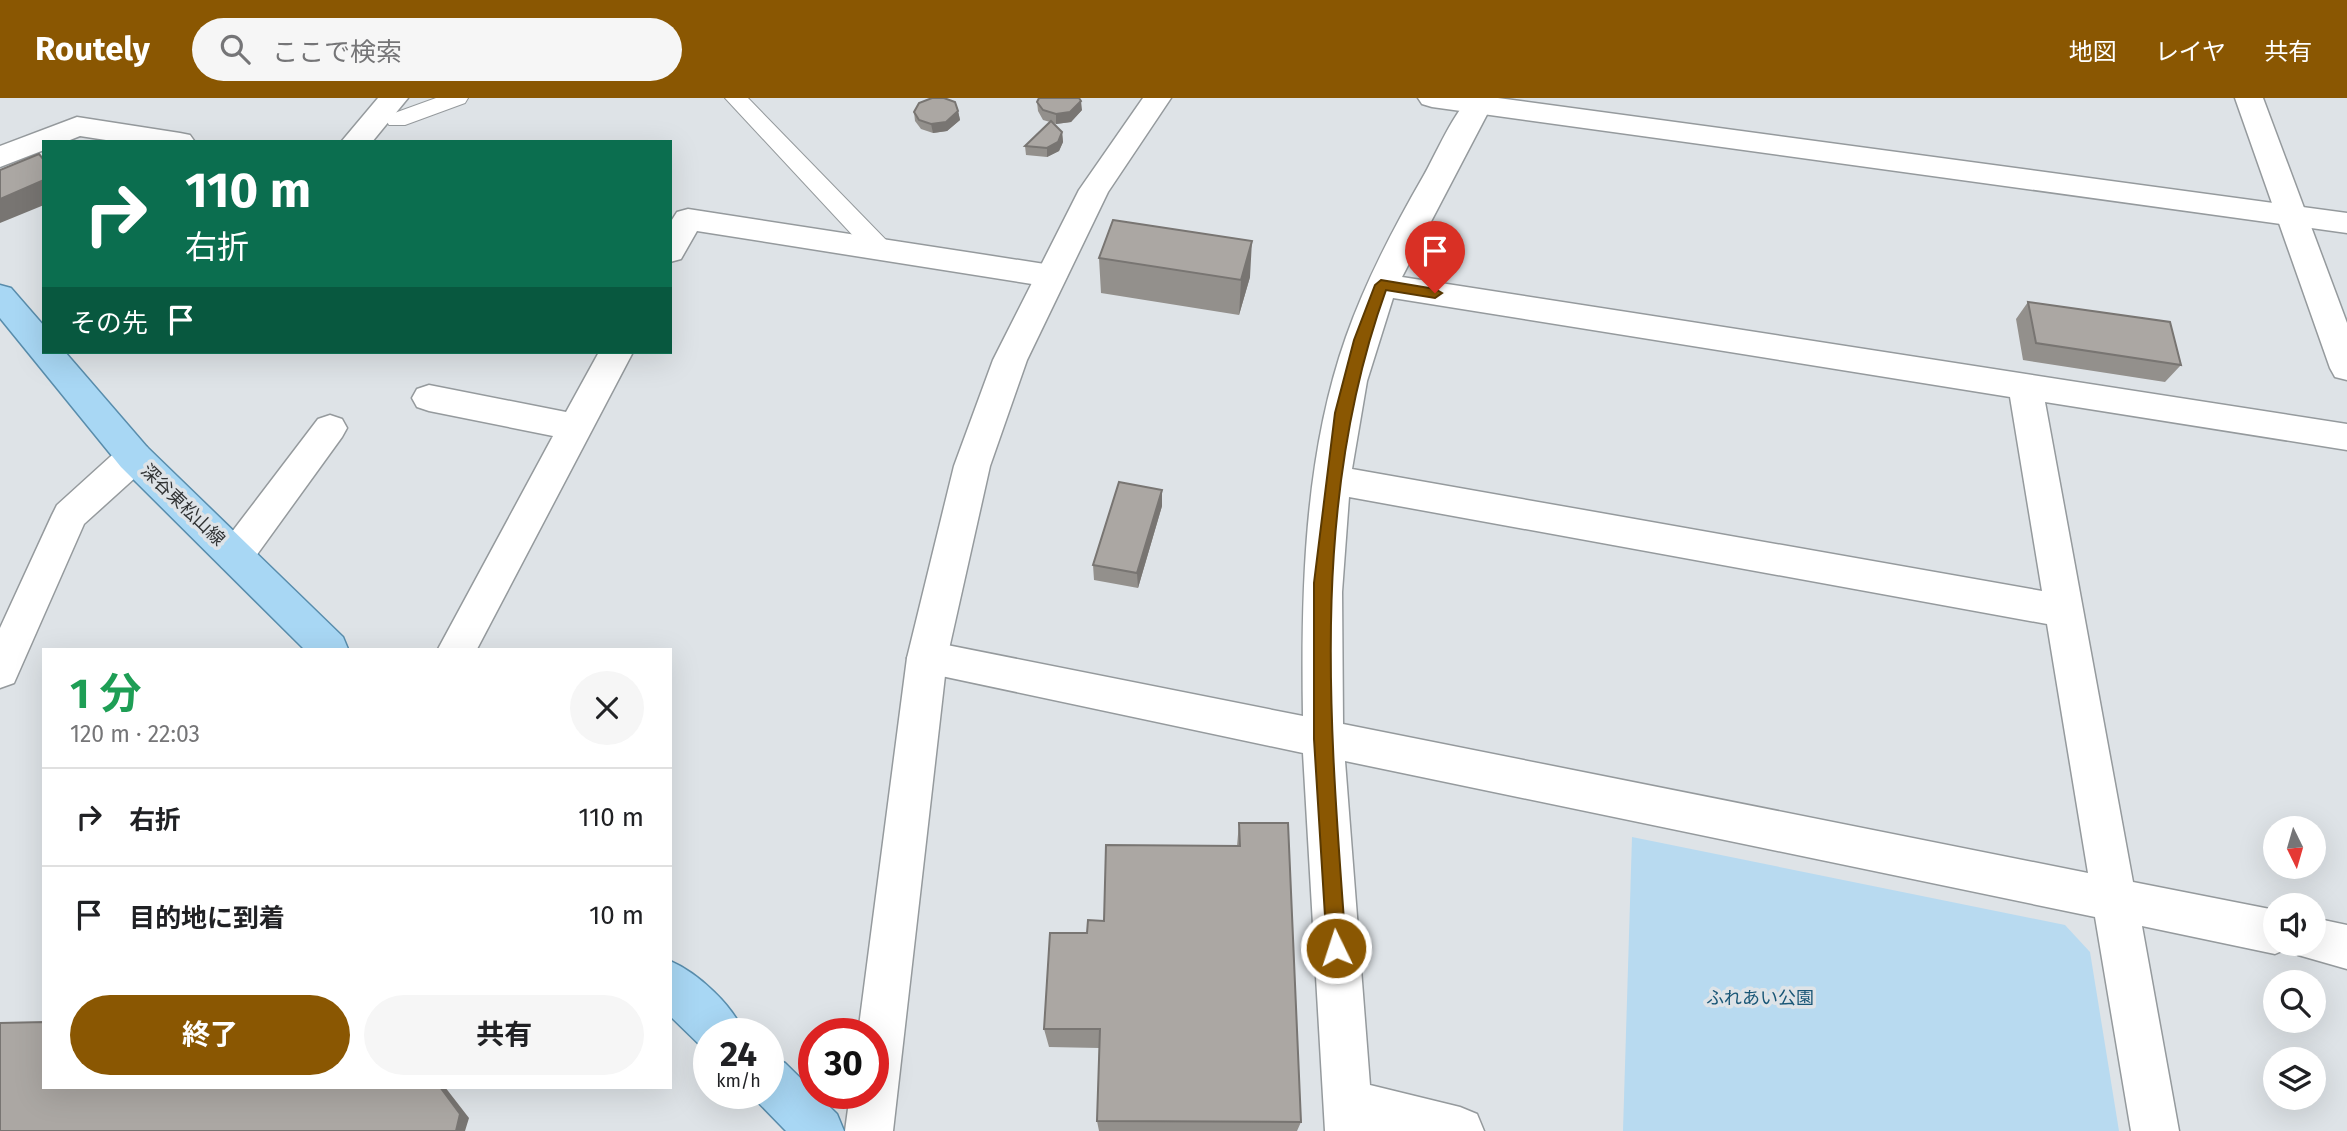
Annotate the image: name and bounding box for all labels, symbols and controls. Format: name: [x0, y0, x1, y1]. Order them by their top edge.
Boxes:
search box: [192, 18, 682, 81]
text: Routely: [35, 29, 150, 69]
icon: search: [216, 30, 254, 68]
text: ここで検索: [272, 37, 402, 68]
text: 地図: [2069, 38, 2117, 66]
text: レイヤ: [2155, 38, 2226, 66]
text: 共有: [2264, 38, 2312, 66]
text: 110 m: [185, 161, 311, 220]
icon: right: [70, 168, 161, 259]
pin: [1405, 221, 1465, 293]
text: 右折: [185, 228, 249, 266]
icon: arrive: [1416, 232, 1454, 270]
icon: arrive: [162, 301, 200, 339]
text: その先: [70, 308, 148, 339]
street label: 深谷東松山線: [137, 460, 229, 550]
text: 1 分: [70, 669, 141, 719]
button: close: [570, 671, 644, 745]
text: 120 m · 22:03: [70, 720, 200, 748]
icon: right: [70, 798, 108, 836]
text: 110 m: [578, 802, 644, 833]
text: 右折: [129, 805, 181, 836]
north arrow: [2263, 816, 2326, 878]
map controls: [2263, 816, 2326, 1110]
button: sound: [2263, 893, 2326, 956]
icon: arrive: [70, 896, 108, 934]
text: 10 m: [589, 900, 644, 931]
text: 目的地に到着: [129, 903, 285, 934]
position arrow: [1299, 911, 1373, 985]
button: search: [2263, 970, 2326, 1033]
park label: ふれあい公園: [1706, 987, 1814, 1009]
button: 終了: [70, 995, 350, 1075]
button: 共有: [364, 995, 644, 1075]
speed limit sign: 30: [798, 1018, 889, 1109]
text: 24: [720, 1033, 757, 1075]
button: layers: [2263, 1047, 2326, 1110]
text: km/h: [716, 1070, 761, 1092]

